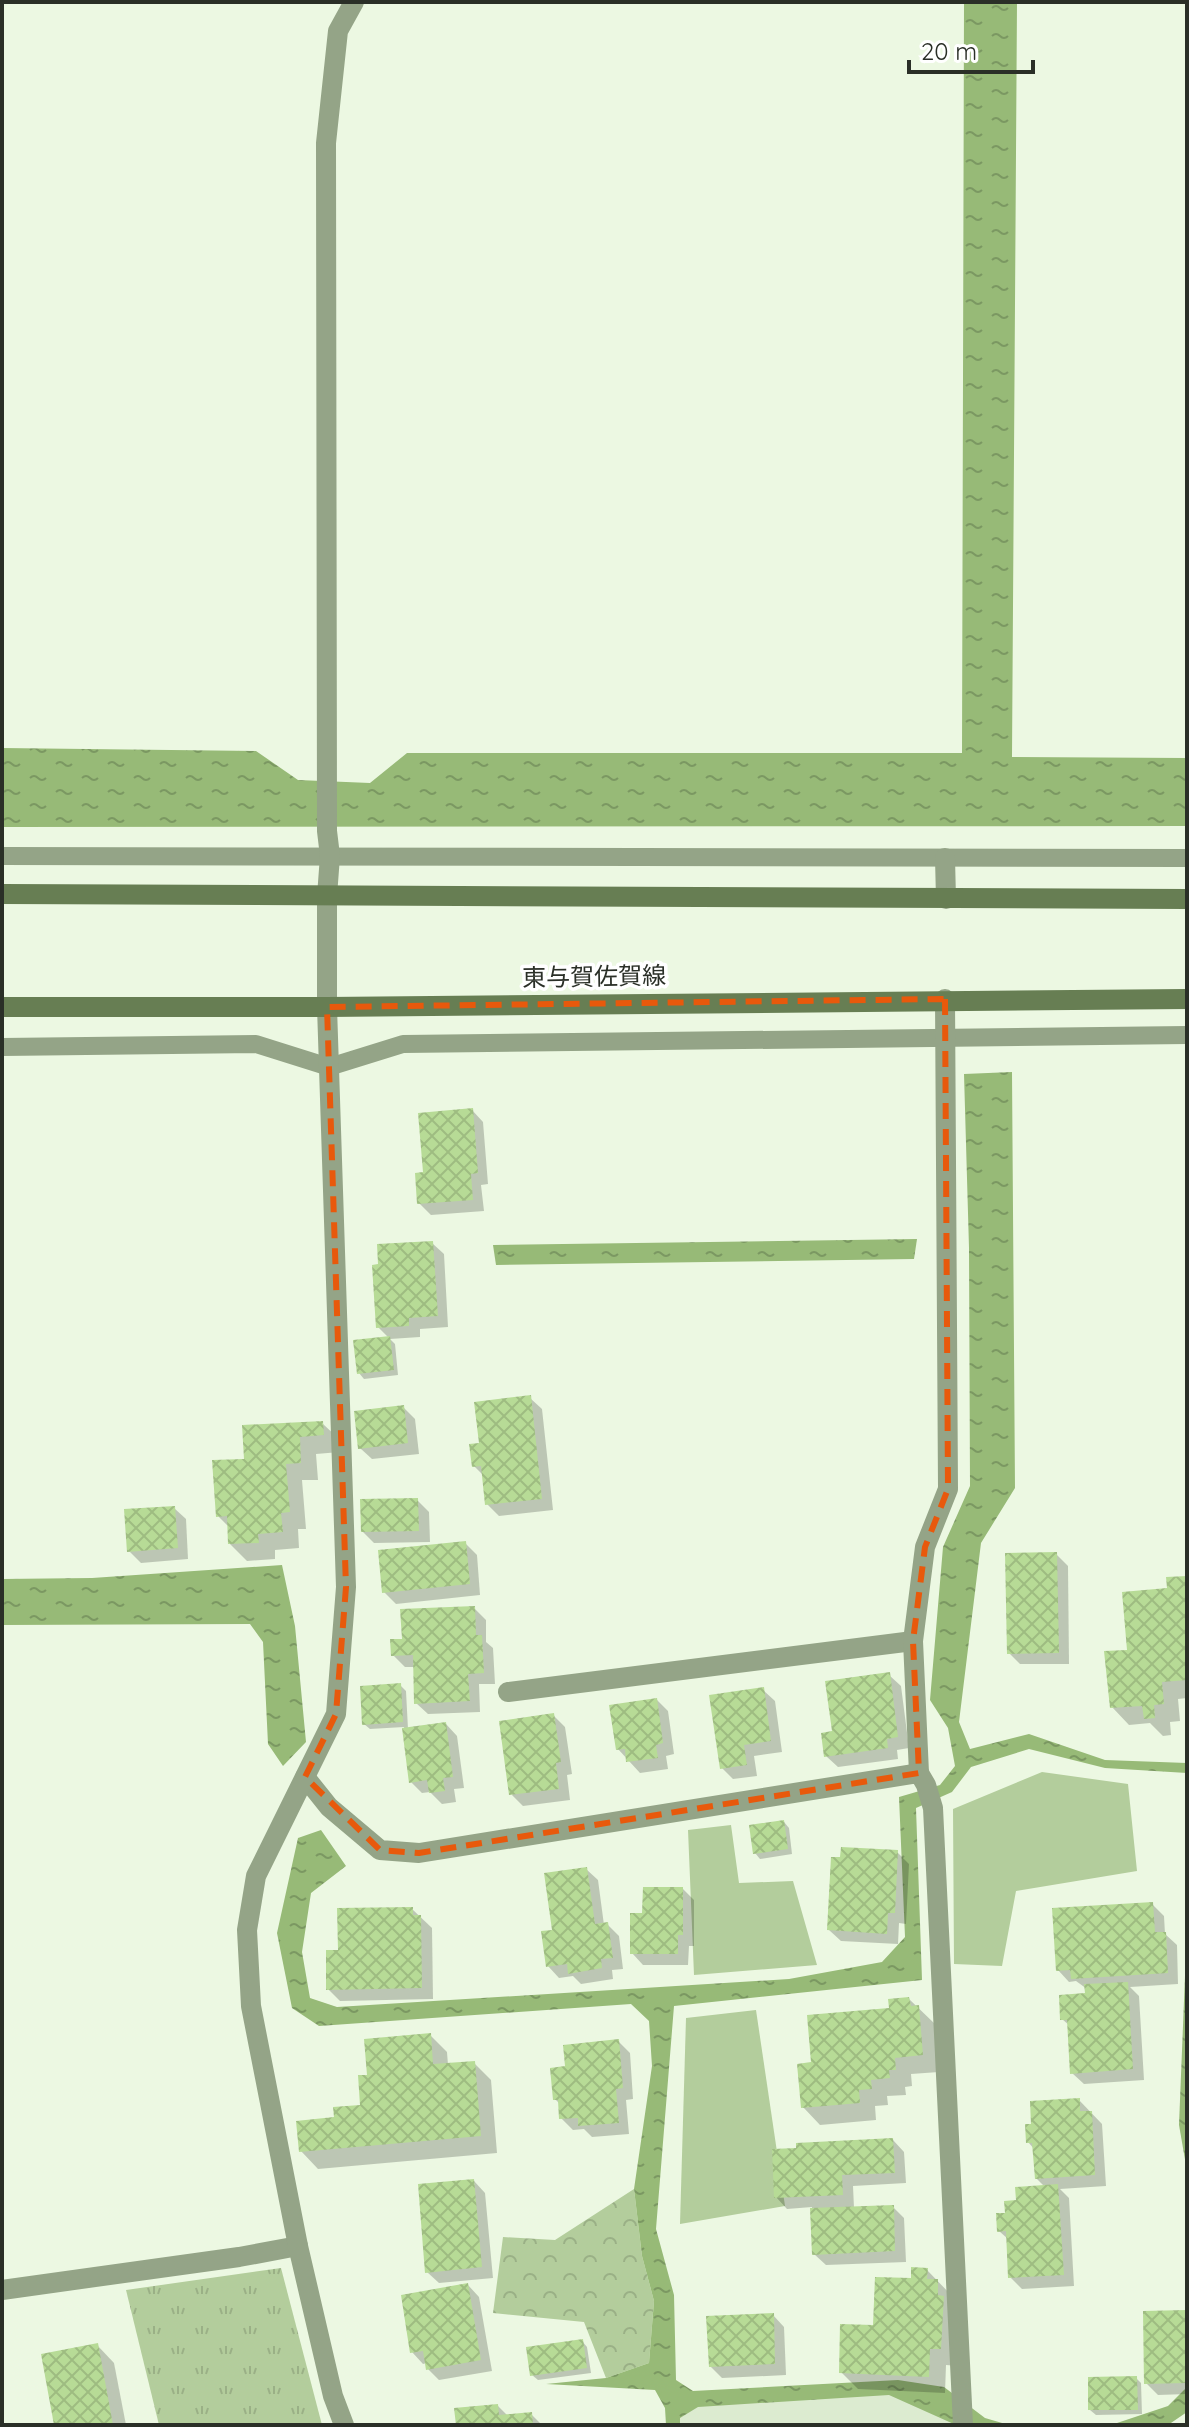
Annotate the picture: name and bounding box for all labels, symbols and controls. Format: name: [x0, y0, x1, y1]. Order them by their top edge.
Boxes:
scale bar: [909, 24, 1033, 74]
text: 20 m: [921, 36, 977, 66]
street label: 東与賀佐賀線: [522, 960, 666, 992]

